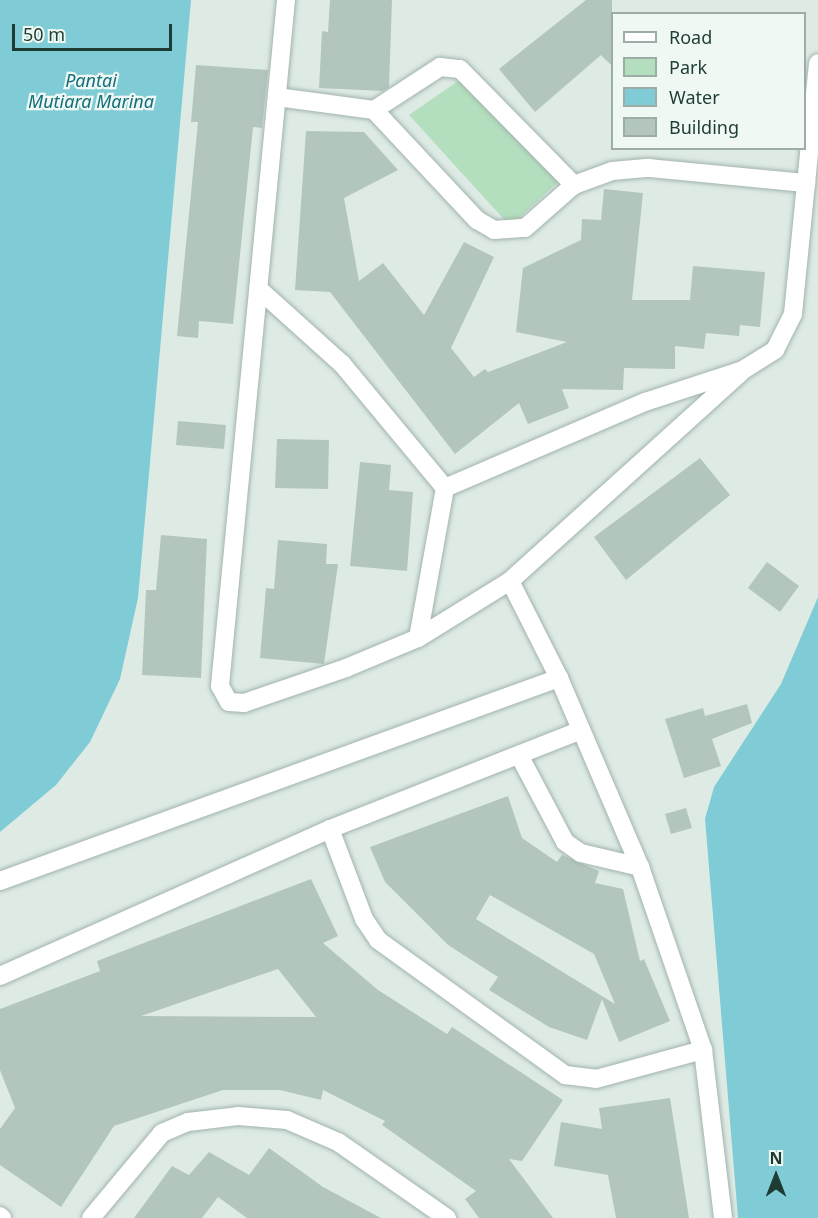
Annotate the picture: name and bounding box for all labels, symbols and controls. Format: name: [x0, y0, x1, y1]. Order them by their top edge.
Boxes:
scale bar: [15, 12, 176, 50]
legend: [611, 12, 806, 150]
text: 50 m: [23, 22, 65, 46]
text: Road: [669, 25, 712, 49]
text: Park: [669, 55, 707, 79]
water label: Pantai Mutiara Marina: [28, 70, 154, 112]
text: Water: [669, 85, 720, 109]
text: Building: [669, 115, 739, 139]
north arrow: [746, 1146, 806, 1206]
text: N: [769, 1147, 783, 1169]

